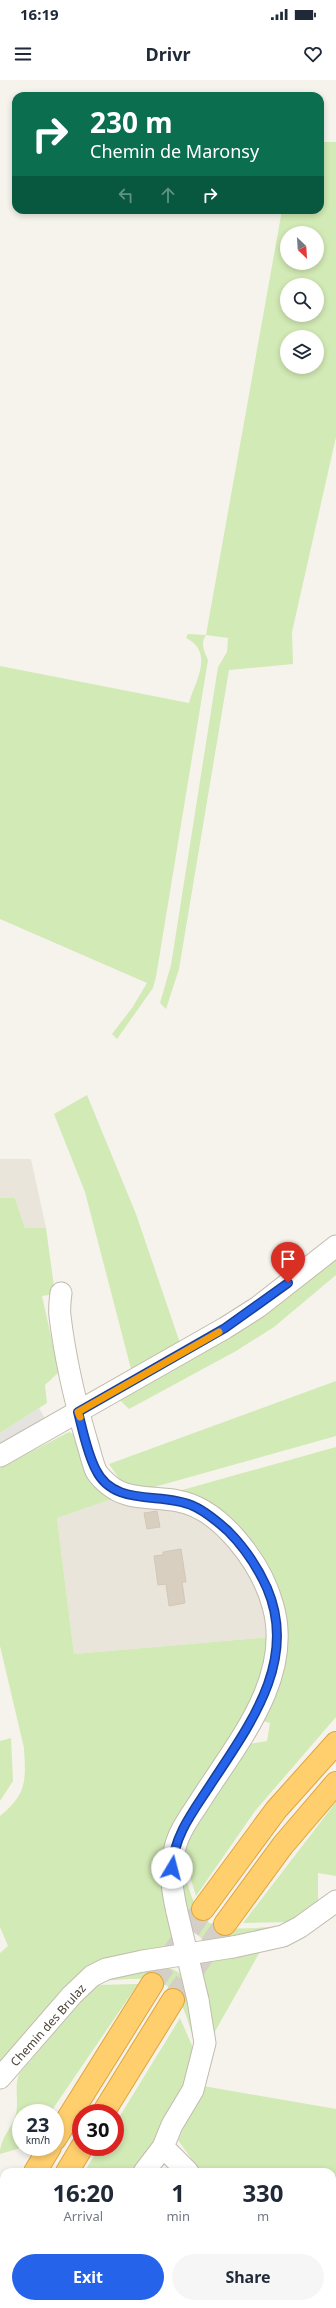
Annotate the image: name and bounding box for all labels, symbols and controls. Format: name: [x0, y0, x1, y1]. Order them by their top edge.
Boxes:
text: 16:19: [20, 4, 59, 24]
text: Drivr: [146, 42, 190, 66]
icon: menu: [12, 43, 34, 65]
icon: heart: [302, 43, 324, 65]
text: 230 m: [90, 103, 173, 141]
icon: right: [24, 108, 76, 160]
text: Chemin de Maronsy: [90, 139, 259, 163]
icon: left: [115, 184, 137, 206]
icon: ahead: [157, 184, 179, 206]
icon: right: [199, 184, 221, 206]
north arrow: [280, 226, 324, 270]
map controls: [280, 226, 324, 374]
button: search: [280, 278, 324, 322]
button: layers: [280, 330, 324, 374]
pin: [271, 1242, 305, 1283]
icon: arrive: [277, 1248, 299, 1270]
position arrow: [151, 1847, 193, 1889]
street label: Chemin des Brulaz: [6, 1980, 90, 2070]
speed limit sign: 30: [72, 2104, 124, 2156]
text: 23: [27, 2111, 49, 2138]
text: km/h: [26, 2133, 50, 2147]
text: 16:20: [52, 2176, 114, 2209]
text: 1: [171, 2176, 185, 2209]
text: 330: [242, 2176, 284, 2209]
text: Arrival: [63, 2207, 103, 2225]
text: min: [166, 2207, 190, 2225]
text: m: [257, 2207, 269, 2225]
button: Exit: [12, 2254, 164, 2300]
button: Share: [172, 2254, 324, 2300]

